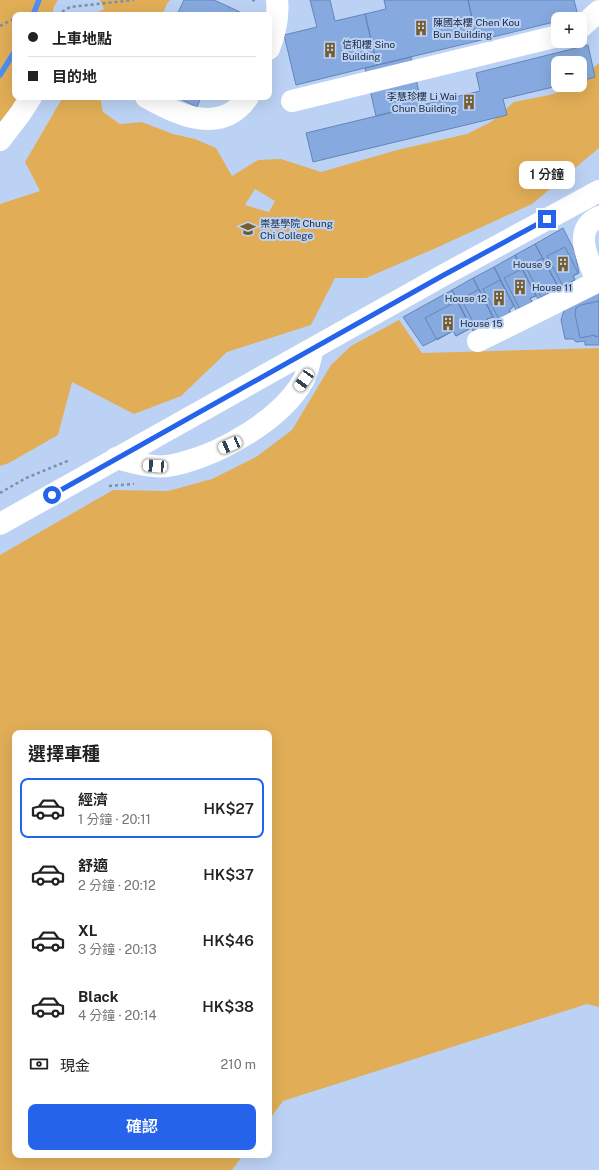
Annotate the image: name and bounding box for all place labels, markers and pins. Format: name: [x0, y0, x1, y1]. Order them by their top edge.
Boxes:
place label: 陳國本樓 Chen Kou Bun Building: [433, 16, 520, 40]
building icon: 陳國本樓 Chen Kou Bun Building: [412, 19, 430, 37]
place label: 信和樓 Sino Building: [342, 38, 395, 62]
building icon: 信和樓 Sino Building: [321, 41, 339, 59]
place label: 李慧珍樓 Li Wai Chun Building: [387, 90, 457, 114]
building icon: 李慧珍樓 Li Wai Chun Building: [460, 93, 478, 111]
place label: 崇基學院 Chung Chi College: [260, 217, 333, 241]
school or university icon: 崇基學院 Chung Chi College: [239, 220, 257, 238]
building icon: House 9: [554, 255, 572, 273]
place label: House 9: [513, 258, 551, 270]
building icon: House 11: [511, 278, 529, 296]
place label: House 11: [532, 281, 572, 293]
building icon: House 12: [490, 289, 508, 307]
place label: House 12: [445, 292, 487, 304]
building icon: House 15: [439, 314, 457, 332]
place label: House 15: [460, 317, 503, 329]

